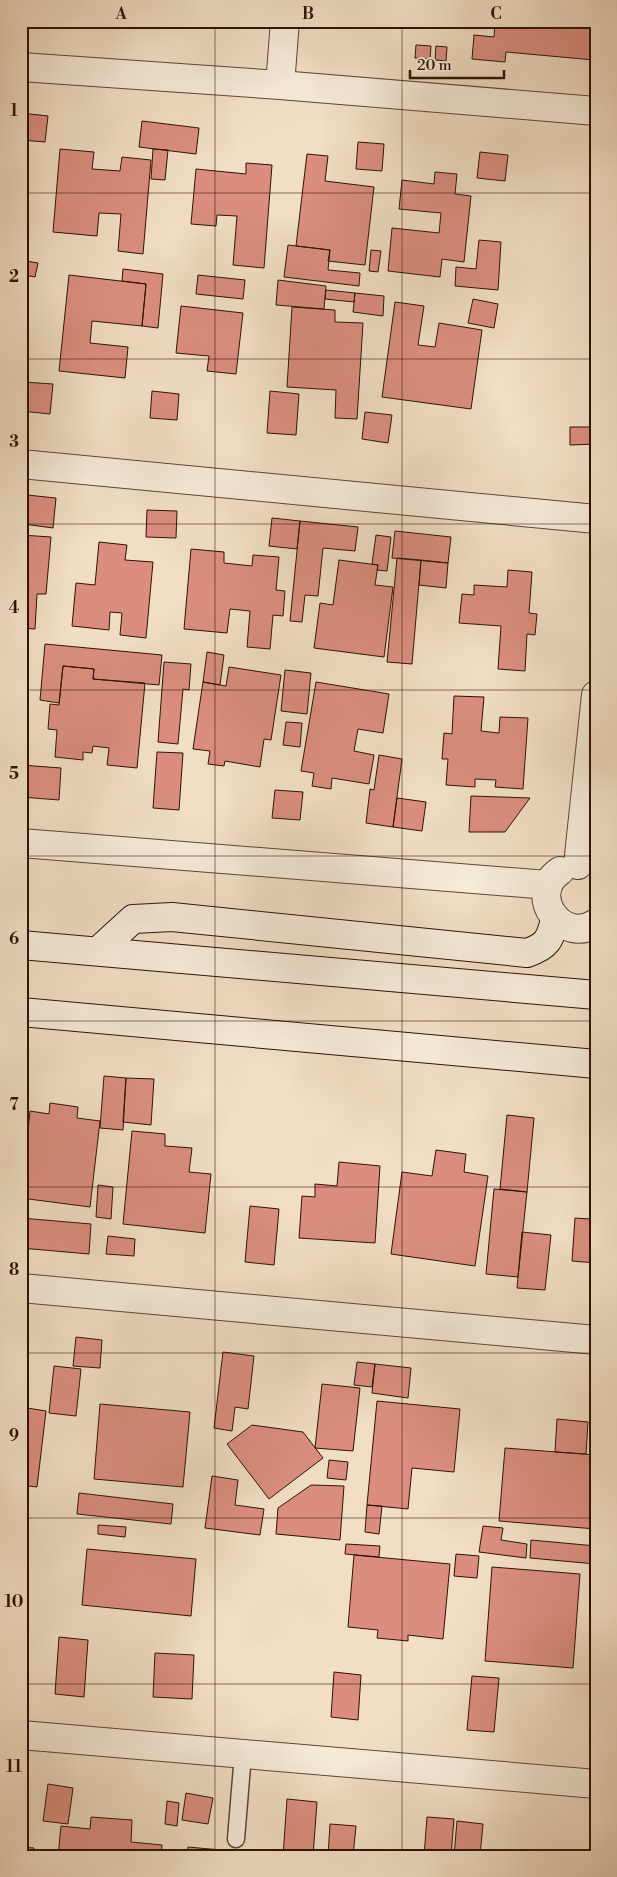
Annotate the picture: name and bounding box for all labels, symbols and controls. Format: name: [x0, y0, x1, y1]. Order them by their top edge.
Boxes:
text: A: [114, 4, 127, 24]
text: B: [302, 4, 314, 24]
text: C: [490, 4, 502, 24]
scale bar: [410, 48, 503, 80]
text: 20 m: [417, 56, 452, 75]
text: 1: [10, 101, 18, 121]
text: 2: [9, 267, 19, 287]
text: 3: [9, 432, 19, 452]
text: 4: [9, 598, 20, 618]
text: 5: [9, 764, 19, 784]
text: 6: [9, 929, 19, 949]
text: 7: [9, 1095, 19, 1115]
text: 8: [9, 1260, 19, 1280]
text: 9: [9, 1426, 19, 1446]
text: 10: [5, 1592, 23, 1612]
text: 11: [6, 1757, 22, 1777]

